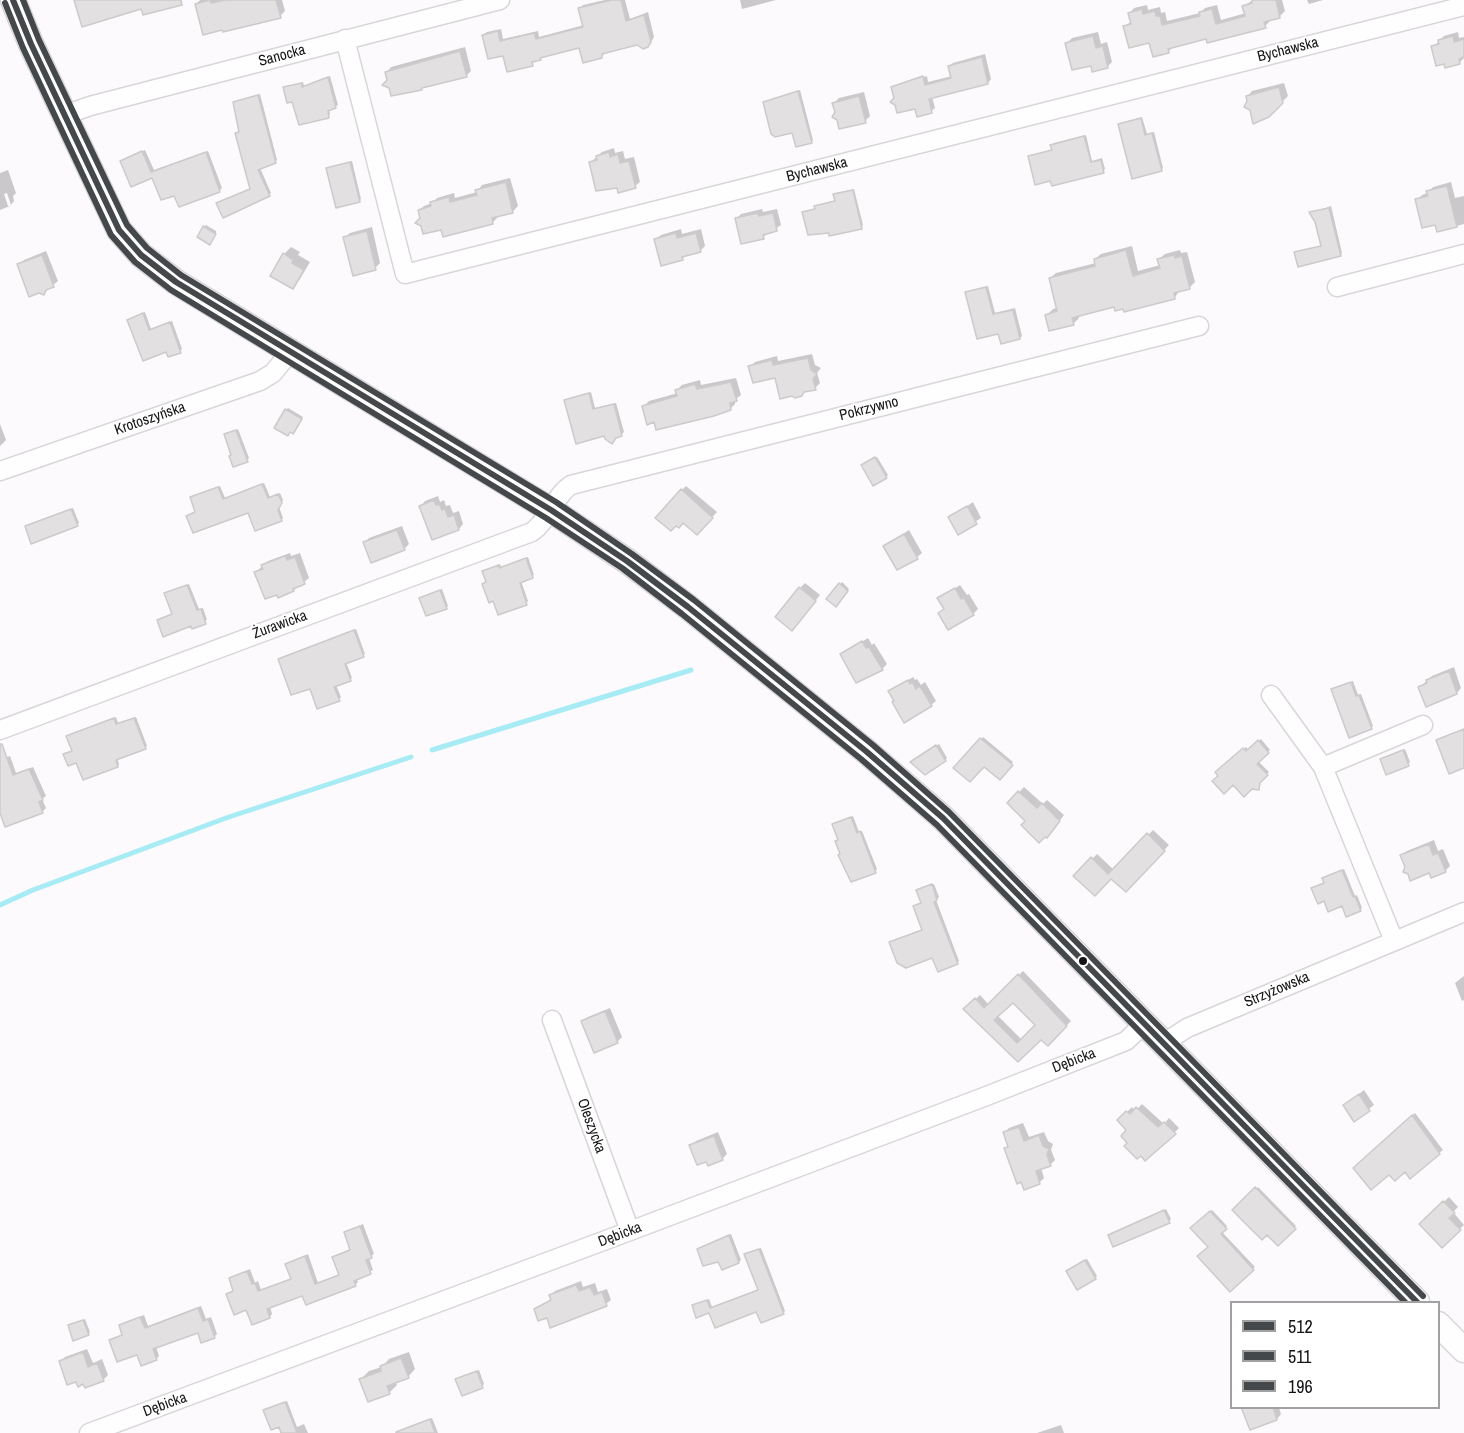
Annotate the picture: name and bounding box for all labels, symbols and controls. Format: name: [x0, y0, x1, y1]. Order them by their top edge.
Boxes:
street label: Bychawska: [1256, 34, 1320, 66]
street label: Sanocka: [257, 41, 307, 71]
street label: Bychawska: [785, 154, 849, 186]
street label: Pokrzywno: [838, 393, 900, 425]
street label: Krotoszyńska: [112, 398, 188, 440]
street label: Żurawicka: [250, 607, 310, 643]
unlabelled marker: [1077, 955, 1089, 967]
street label: Strzyżowska: [1242, 968, 1312, 1012]
street label: Dębicka: [1050, 1045, 1098, 1077]
street label: Oleszycka: [573, 1096, 609, 1156]
street label: Dębicka: [596, 1219, 644, 1251]
legend: [1230, 1301, 1440, 1409]
text: 512: [1288, 1314, 1313, 1339]
text: 511: [1288, 1344, 1312, 1369]
text: 196: [1288, 1374, 1313, 1399]
street label: Dębicka: [141, 1389, 189, 1421]

